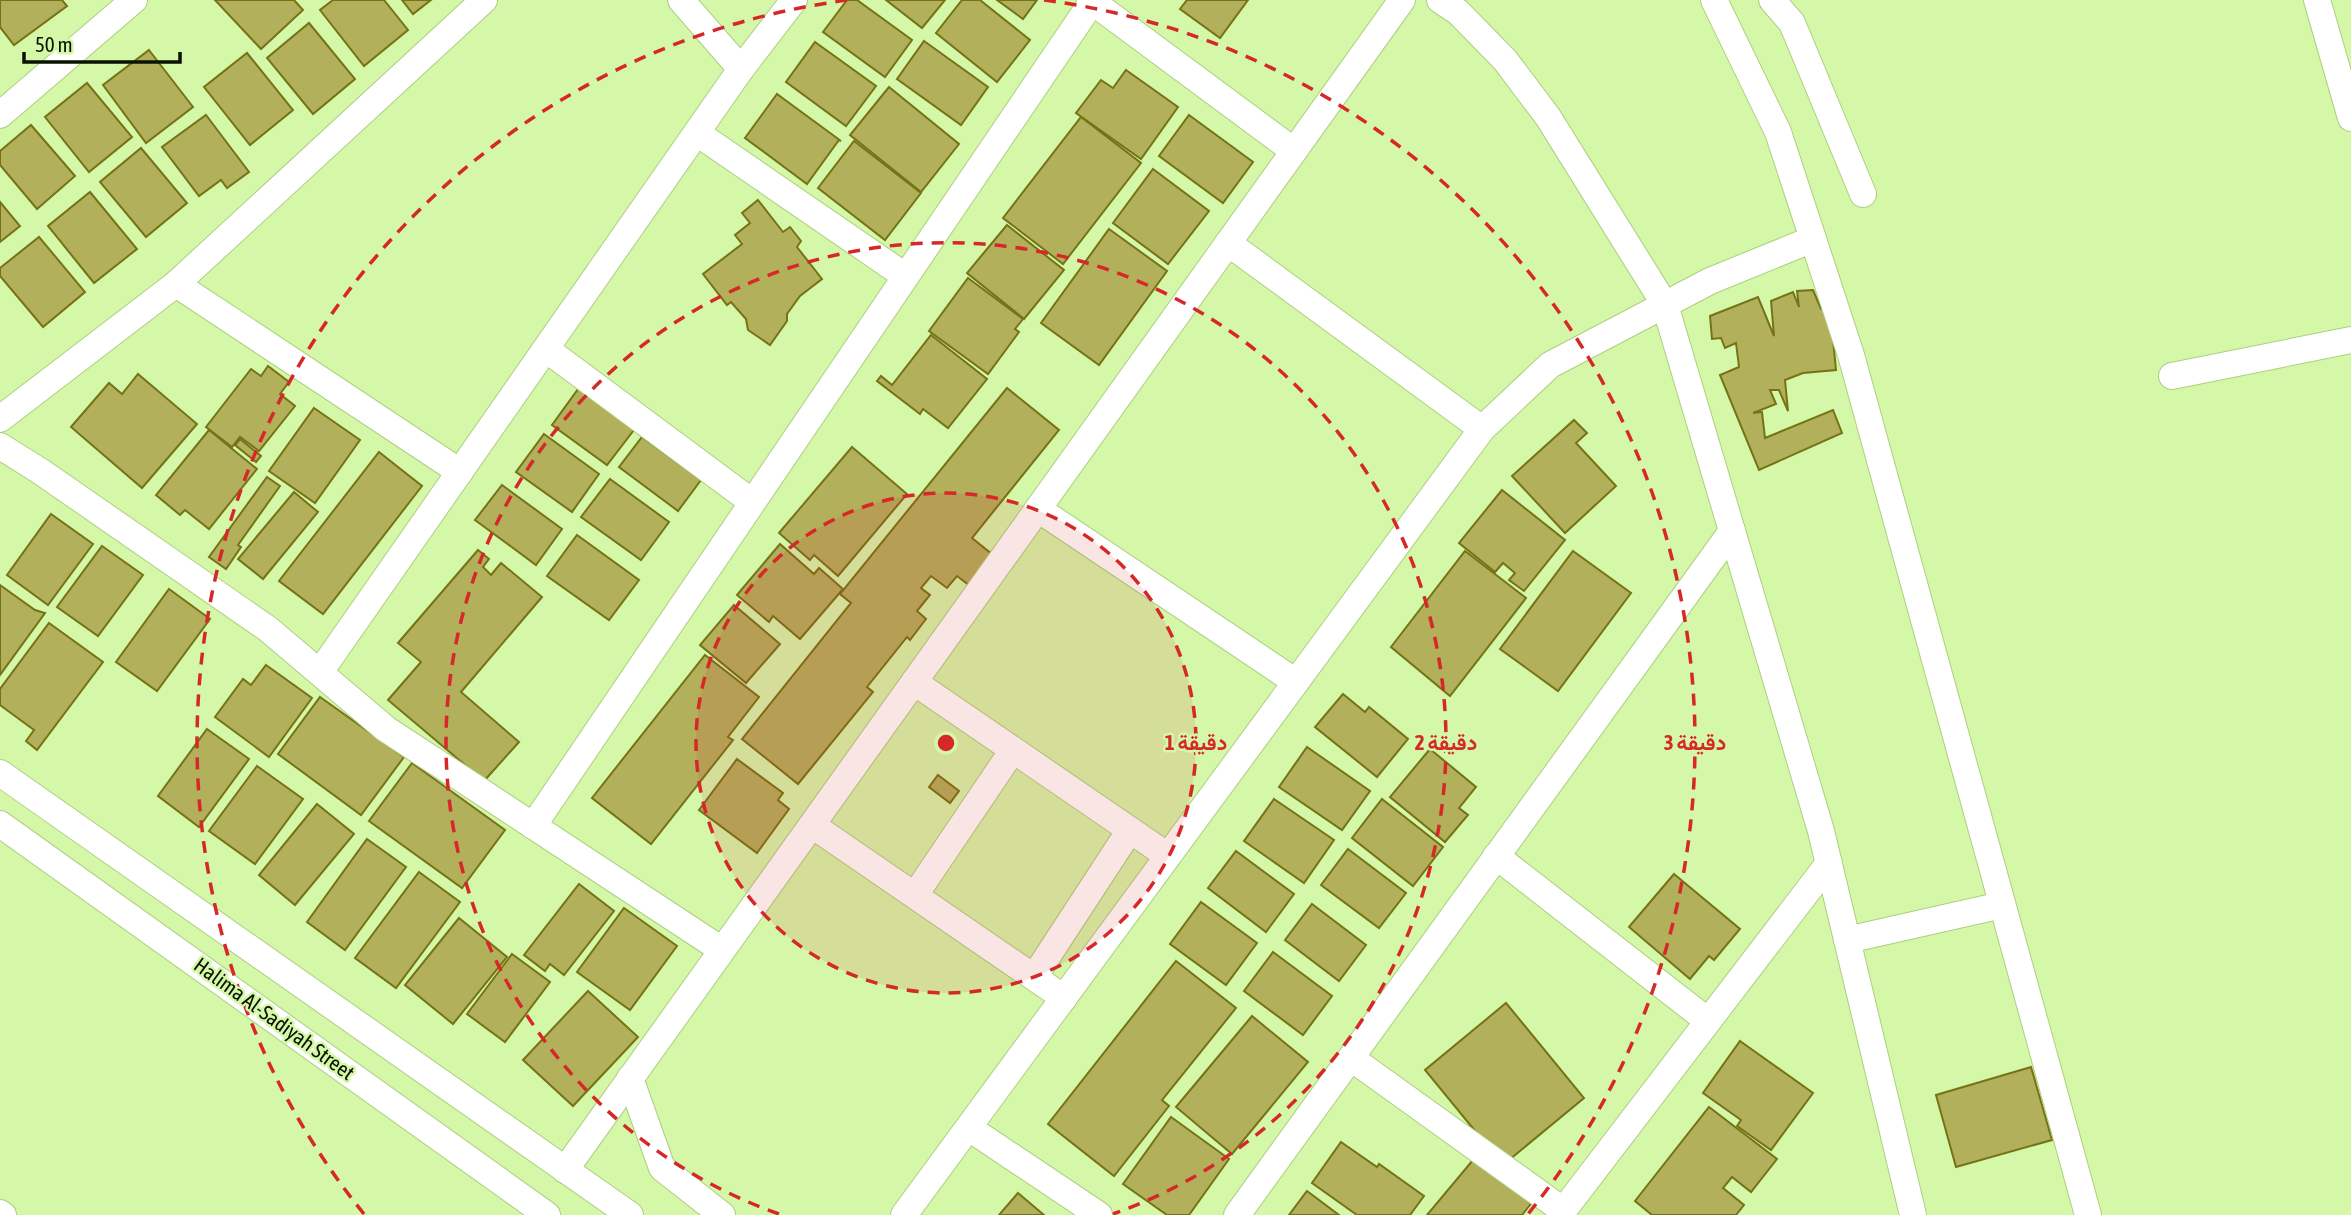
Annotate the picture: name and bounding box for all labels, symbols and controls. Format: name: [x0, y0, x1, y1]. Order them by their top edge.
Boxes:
scale bar: [24, 21, 180, 65]
text: 50 m: [35, 32, 73, 56]
text: 1 دقيقة: [1165, 730, 1227, 755]
text: 2 دقيقة: [1415, 730, 1477, 755]
text: 3 دقيقة: [1664, 730, 1726, 755]
centre of rings: [934, 731, 958, 755]
street label: Halima Al-Sadiyah Street: [190, 952, 359, 1084]

